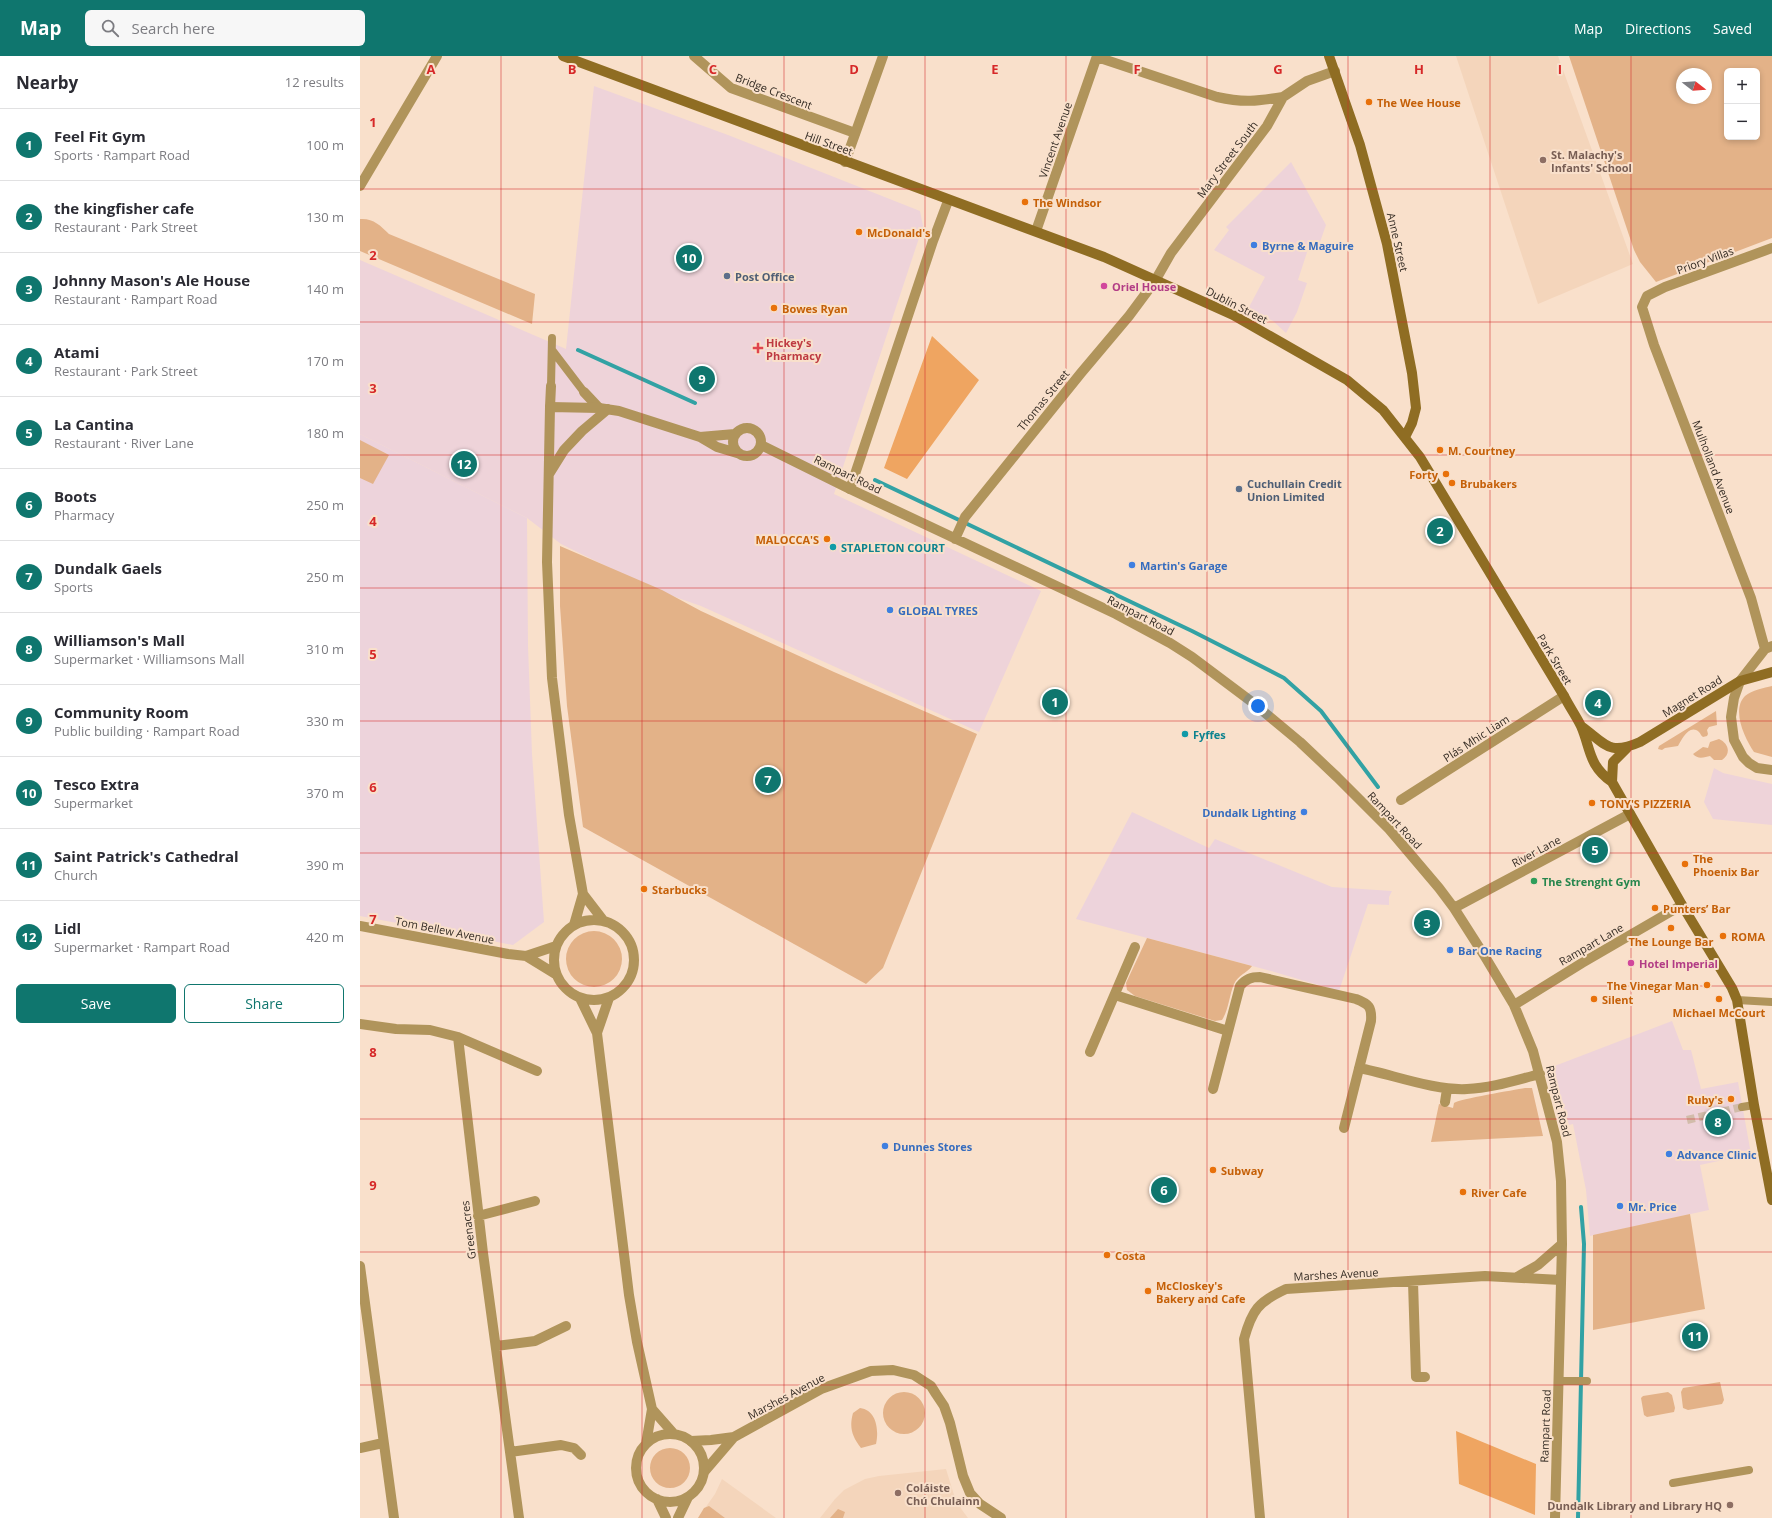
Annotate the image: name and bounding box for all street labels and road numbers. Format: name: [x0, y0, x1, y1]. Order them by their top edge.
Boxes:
street label: Bridge Crescent: [733, 69, 815, 113]
street label: Vincent Avenue: [1035, 100, 1075, 180]
street label: Mary Street South: [1193, 118, 1261, 200]
street label: Hill Street: [803, 127, 855, 159]
street label: Anne Street: [1384, 211, 1412, 273]
street label: Priory Villas: [1674, 243, 1736, 277]
street label: Dublin Street: [1204, 283, 1270, 327]
street label: Thomas Street: [1014, 366, 1072, 434]
street label: Mulholland Avenue: [1689, 418, 1739, 516]
street label: Rampart Road: [812, 451, 884, 497]
street label: Rampart Road: [1105, 592, 1177, 638]
street label: Park Street: [1534, 631, 1576, 687]
street label: Magnet Road: [1659, 672, 1725, 720]
street label: Plás Mhic Liam: [1440, 711, 1512, 765]
street label: Rampart Road: [1364, 788, 1426, 852]
street label: River Lane: [1509, 832, 1563, 870]
street label: Tom Bellew Avenue: [394, 913, 496, 947]
street label: Rampart Lane: [1556, 920, 1626, 968]
street label: Rampart Road: [1543, 1064, 1575, 1138]
street label: Greenacres: [457, 1200, 479, 1260]
street label: Marshes Avenue: [1293, 1264, 1379, 1284]
street label: Marshes Avenue: [745, 1369, 827, 1423]
street label: Rampart Road: [1536, 1389, 1554, 1463]

